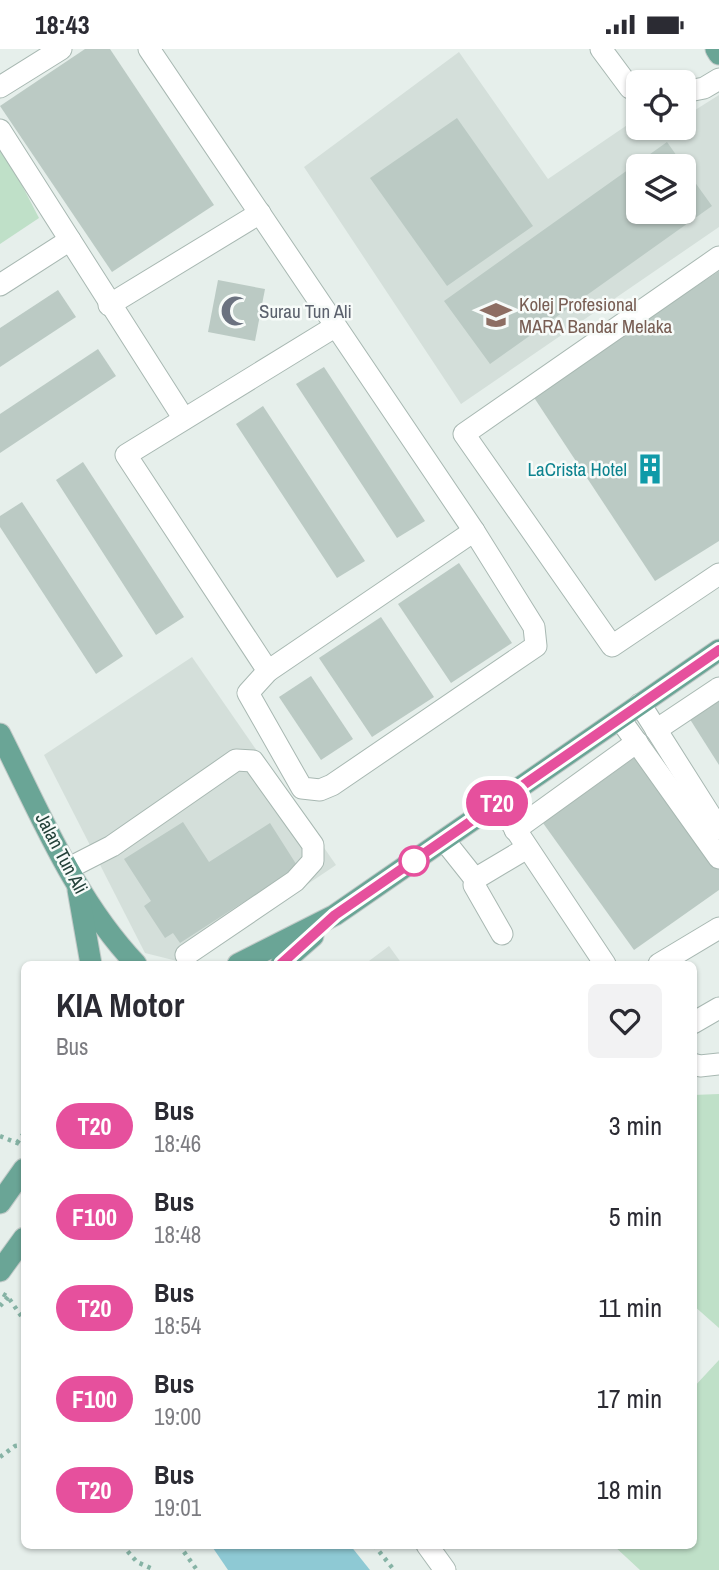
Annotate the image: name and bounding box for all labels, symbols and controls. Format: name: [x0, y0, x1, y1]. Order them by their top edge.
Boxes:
text: 18:43: [35, 7, 90, 42]
map controls: [626, 70, 696, 224]
button: locate: [626, 70, 696, 140]
button: layers: [626, 154, 696, 224]
place label: Kolej Profesional MARA Bandar Melaka: [519, 291, 673, 339]
mosque icon: Surau Tun Ali: [219, 294, 253, 328]
place label: Surau Tun Ali: [259, 298, 352, 324]
school or university icon: Kolej Profesional MARA Bandar Melaka: [479, 298, 513, 332]
building icon: LaCrista Hotel: [633, 452, 667, 486]
place label: LaCrista Hotel: [527, 456, 627, 482]
line badge: T20: [457, 780, 537, 826]
text: T20: [480, 787, 514, 819]
street label: Jalan Tun Ali: [30, 808, 94, 898]
unlabelled marker: [399, 846, 429, 876]
text: KIA Motor: [56, 983, 184, 1027]
button: heart: [588, 984, 662, 1058]
text: Bus: [56, 1031, 89, 1062]
text: Bus: [154, 1093, 194, 1128]
text: 3 min: [609, 1108, 662, 1143]
text: T20: [78, 1110, 111, 1142]
text: 18:46: [154, 1128, 201, 1159]
text: Bus: [154, 1184, 194, 1219]
text: 5 min: [609, 1199, 662, 1234]
text: F100: [72, 1201, 117, 1233]
text: 18:48: [154, 1219, 201, 1250]
text: Bus: [154, 1275, 194, 1310]
text: 11 min: [598, 1290, 662, 1325]
text: T20: [78, 1292, 111, 1324]
text: 18:54: [154, 1310, 201, 1341]
text: Bus: [154, 1366, 194, 1401]
text: 17 min: [597, 1381, 662, 1416]
text: F100: [72, 1383, 117, 1415]
text: 19:00: [154, 1401, 201, 1432]
text: Bus: [154, 1457, 194, 1492]
text: 18 min: [597, 1472, 662, 1507]
text: T20: [78, 1474, 111, 1506]
text: 19:01: [154, 1492, 201, 1523]

